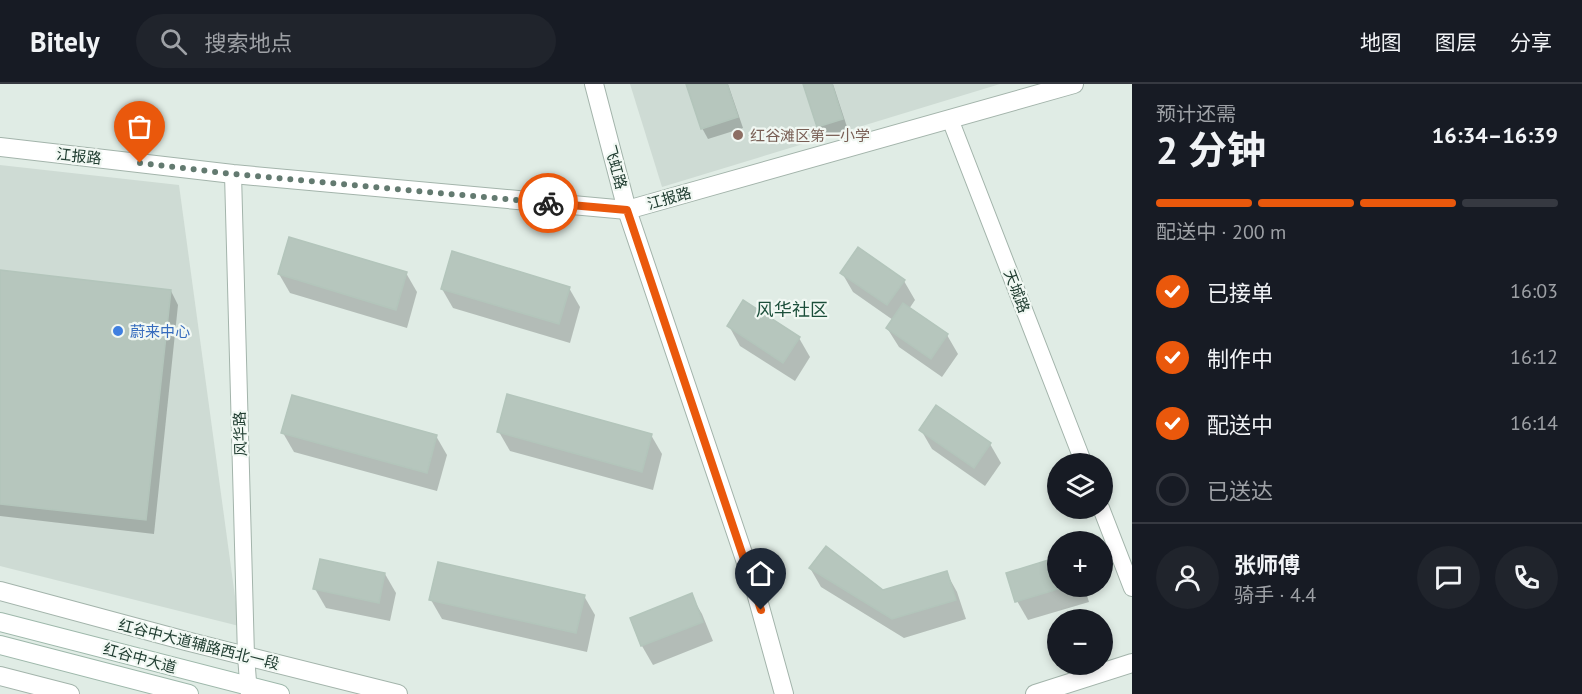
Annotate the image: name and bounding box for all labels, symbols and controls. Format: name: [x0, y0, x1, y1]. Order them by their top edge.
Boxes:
search box: [136, 14, 556, 68]
text: Bitely: [30, 23, 100, 60]
icon: search: [157, 25, 190, 58]
text: 搜索地点: [205, 29, 293, 57]
text: 地图: [1360, 29, 1402, 56]
text: 图层: [1435, 29, 1477, 56]
text: 分享: [1510, 29, 1552, 56]
pin: [114, 101, 165, 163]
text: 预计还需: [1156, 101, 1236, 127]
icon: bag: [123, 110, 156, 143]
text: 16:34–16:39: [1432, 121, 1558, 149]
text: 2 分钟: [1156, 124, 1266, 175]
place label: 红谷滩区第一小学: [750, 126, 870, 145]
marker: 红谷滩区第一小学: [731, 128, 745, 142]
street label: 飞虹路: [601, 143, 631, 191]
street label: 江报路: [56, 144, 102, 168]
courier: [518, 173, 578, 233]
street label: 江报路: [645, 183, 693, 213]
icon: bike: [532, 187, 565, 220]
text: 配送中 · 200 m: [1156, 219, 1286, 245]
street label: 天城路: [1000, 267, 1034, 315]
icon: check: [1156, 275, 1189, 308]
text: 16:03: [1510, 278, 1558, 304]
text: 已接单: [1207, 279, 1273, 307]
district label: 风华社区: [756, 298, 828, 321]
place label: 蔚来中心: [130, 322, 190, 341]
marker: 蔚来中心: [111, 324, 125, 338]
icon: check: [1156, 341, 1189, 374]
text: 16:12: [1510, 344, 1558, 370]
text: 制作中: [1207, 345, 1273, 373]
icon: check: [1156, 407, 1189, 440]
text: 16:14: [1510, 410, 1558, 436]
street label: 风华路: [230, 411, 250, 457]
text: 配送中: [1207, 411, 1273, 439]
map controls: [1047, 453, 1113, 675]
button: layers: [1047, 453, 1113, 519]
text: 已送达: [1207, 477, 1273, 505]
button: +: [1047, 531, 1113, 597]
button: person: [1156, 546, 1219, 609]
button: chat: [1417, 546, 1480, 609]
button: phone: [1495, 546, 1558, 609]
pin: [735, 548, 786, 610]
text: 张师傅: [1234, 551, 1300, 579]
icon: home: [744, 557, 777, 590]
text: 骑手 · 4.4: [1234, 582, 1316, 608]
button: −: [1047, 609, 1113, 675]
street label: 红谷中大道辅路西北一段: [117, 615, 281, 673]
street label: 红谷中大道: [101, 640, 179, 676]

